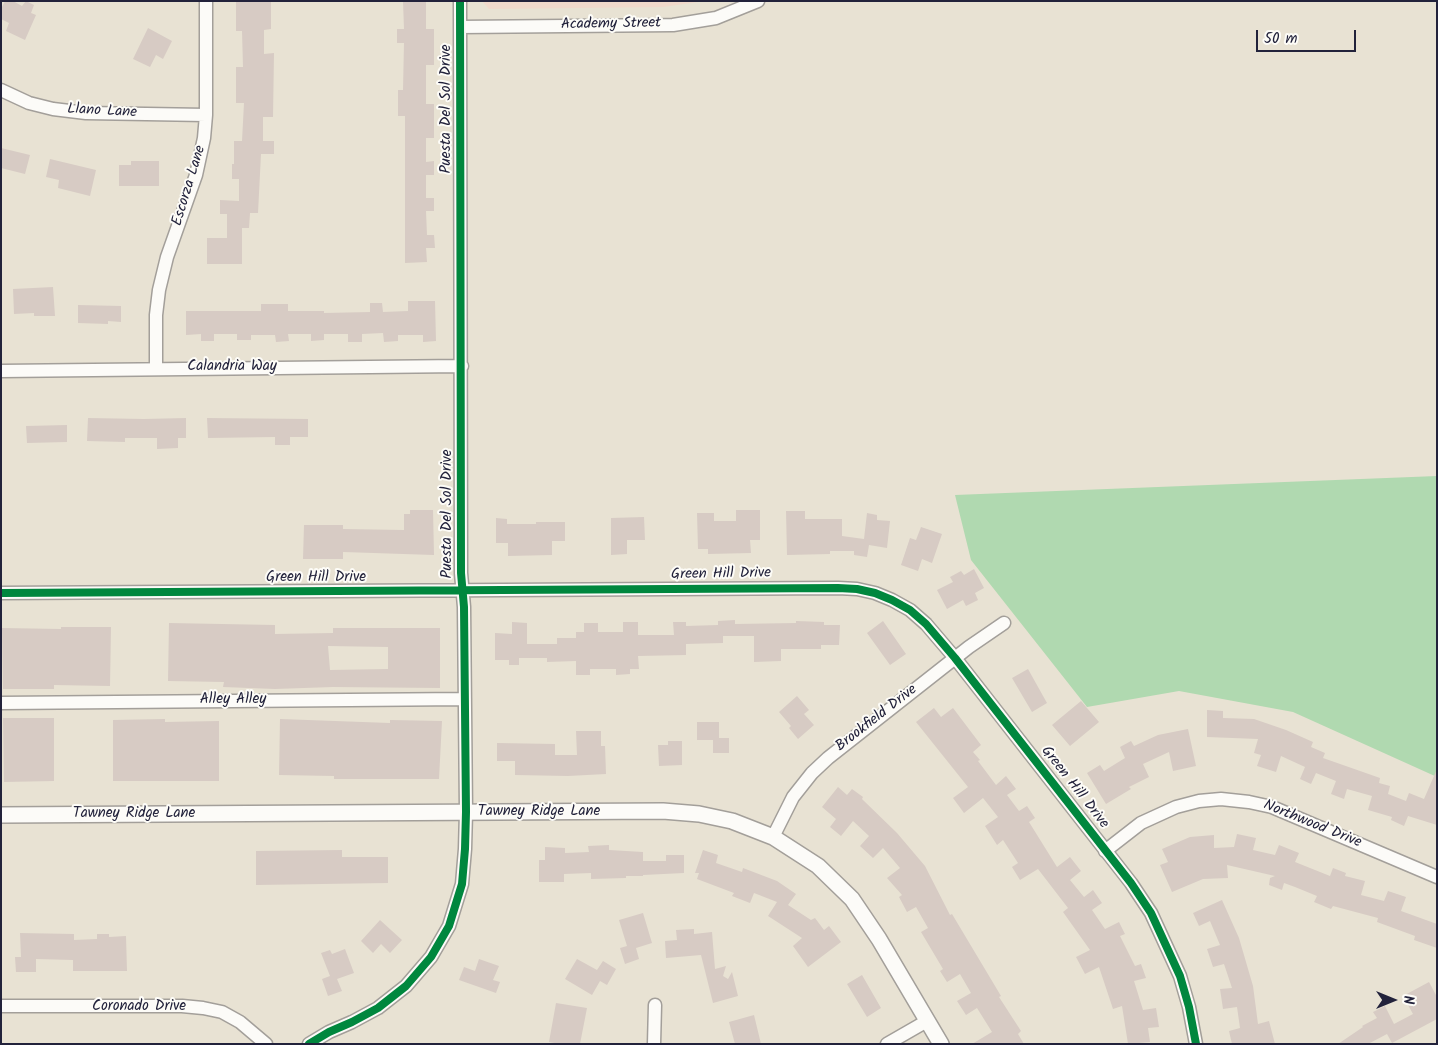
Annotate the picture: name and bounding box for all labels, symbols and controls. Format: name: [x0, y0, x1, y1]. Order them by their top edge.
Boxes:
street label: Academy Street: [561, 15, 661, 35]
scale bar: [1258, 20, 1358, 52]
text: 50 m: [1264, 27, 1298, 51]
street label: Puesta Del Sol Drive: [438, 44, 456, 174]
street label: Llano Lane: [67, 101, 137, 123]
street label: Escorza Lane: [169, 144, 211, 228]
street label: Calandria Way: [187, 358, 277, 376]
street label: Puesta Del Sol Drive: [439, 449, 457, 579]
street label: Green Hill Drive: [671, 565, 771, 585]
street label: Green Hill Drive: [266, 569, 366, 587]
street label: Brookfield Drive: [833, 682, 921, 756]
street label: Alley Alley: [200, 691, 266, 709]
street label: Green Hill Drive: [1036, 743, 1112, 833]
street label: Northwood Drive: [1260, 797, 1364, 853]
street label: Tawney Ridge Lane: [478, 803, 600, 821]
street label: Tawney Ridge Lane: [73, 805, 195, 823]
north arrow: [1368, 975, 1418, 1025]
text: N: [1397, 996, 1419, 1004]
street label: Coronado Drive: [92, 998, 186, 1016]

